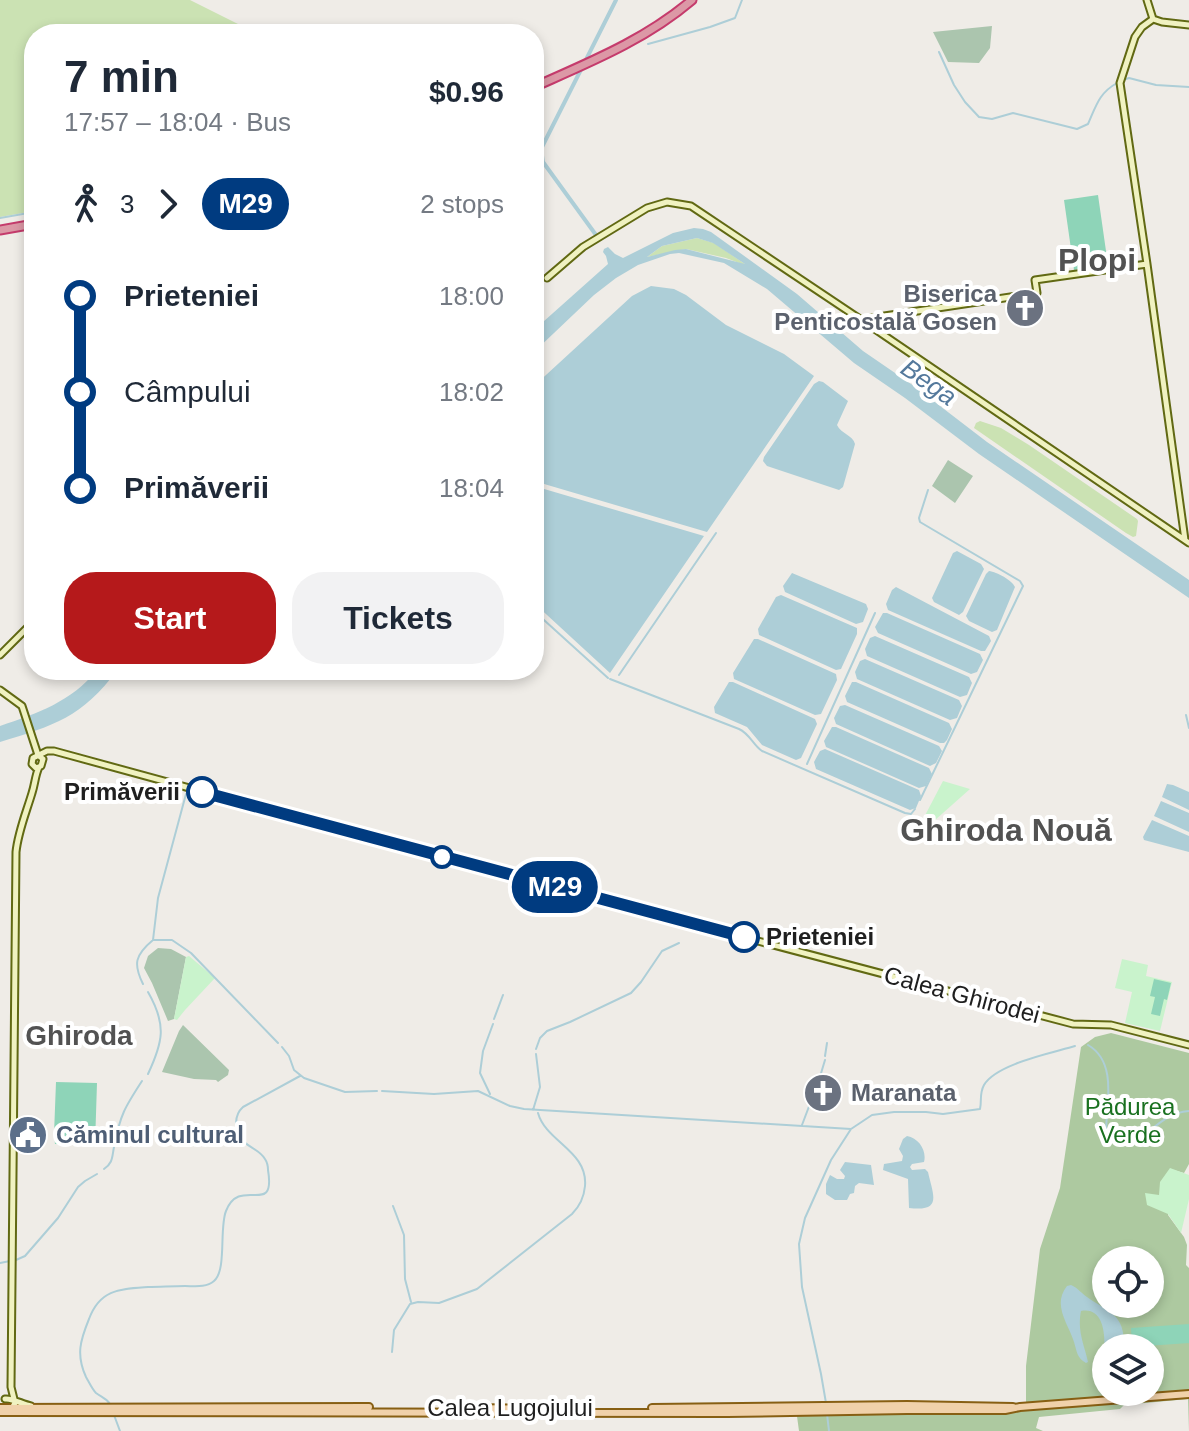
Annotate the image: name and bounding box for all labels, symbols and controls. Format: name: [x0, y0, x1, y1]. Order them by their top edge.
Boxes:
text: 7 min: [64, 52, 179, 101]
text: $0.96: [429, 75, 504, 108]
text: 17:57 – 18:04 · Bus: [64, 107, 291, 137]
icon: walk: [64, 182, 108, 226]
icon: forward: [146, 182, 190, 226]
text: M29: [218, 188, 273, 219]
text: 3: [120, 189, 134, 219]
text: 2 stops: [420, 189, 504, 219]
district label: Plopi: [1058, 242, 1136, 278]
text: Prieteniei: [124, 279, 259, 312]
place label: Biserica Penticostală Gosen: [774, 280, 998, 335]
text: 18:00: [439, 281, 504, 311]
church icon: Biserica Penticostală Gosen: [1004, 287, 1046, 329]
water label: Bega: [896, 352, 962, 412]
text: Câmpului: [124, 375, 251, 408]
text: 18:02: [439, 377, 504, 407]
text: Primăverii: [124, 471, 269, 504]
text: 18:04: [439, 473, 504, 503]
button: Start: [64, 572, 276, 664]
button: Tickets: [292, 572, 504, 664]
marker: Primăverii: [187, 777, 217, 807]
place label: Primăverii: [64, 778, 180, 805]
district label: Ghiroda Nouă: [900, 812, 1112, 848]
unlabelled marker: [431, 846, 453, 868]
line badge: M29: [509, 861, 601, 913]
text: M29: [528, 871, 582, 902]
marker: Prieteniei: [729, 922, 759, 952]
place label: Prieteniei: [766, 923, 874, 950]
street label: Calea Ghirodei: [881, 961, 1043, 1028]
district label: Ghiroda: [25, 1020, 133, 1051]
church icon: Maranata: [802, 1072, 844, 1114]
place label: Maranata: [851, 1079, 957, 1106]
park label: Pădurea Verde: [1085, 1093, 1176, 1148]
public building icon: Căminul cultural: [7, 1114, 49, 1156]
place label: Căminul cultural: [56, 1121, 244, 1148]
map controls: [1092, 1246, 1164, 1406]
button: locate: [1092, 1246, 1164, 1318]
button: layers: [1092, 1334, 1164, 1406]
street label: Calea Lugojului: [427, 1394, 593, 1421]

